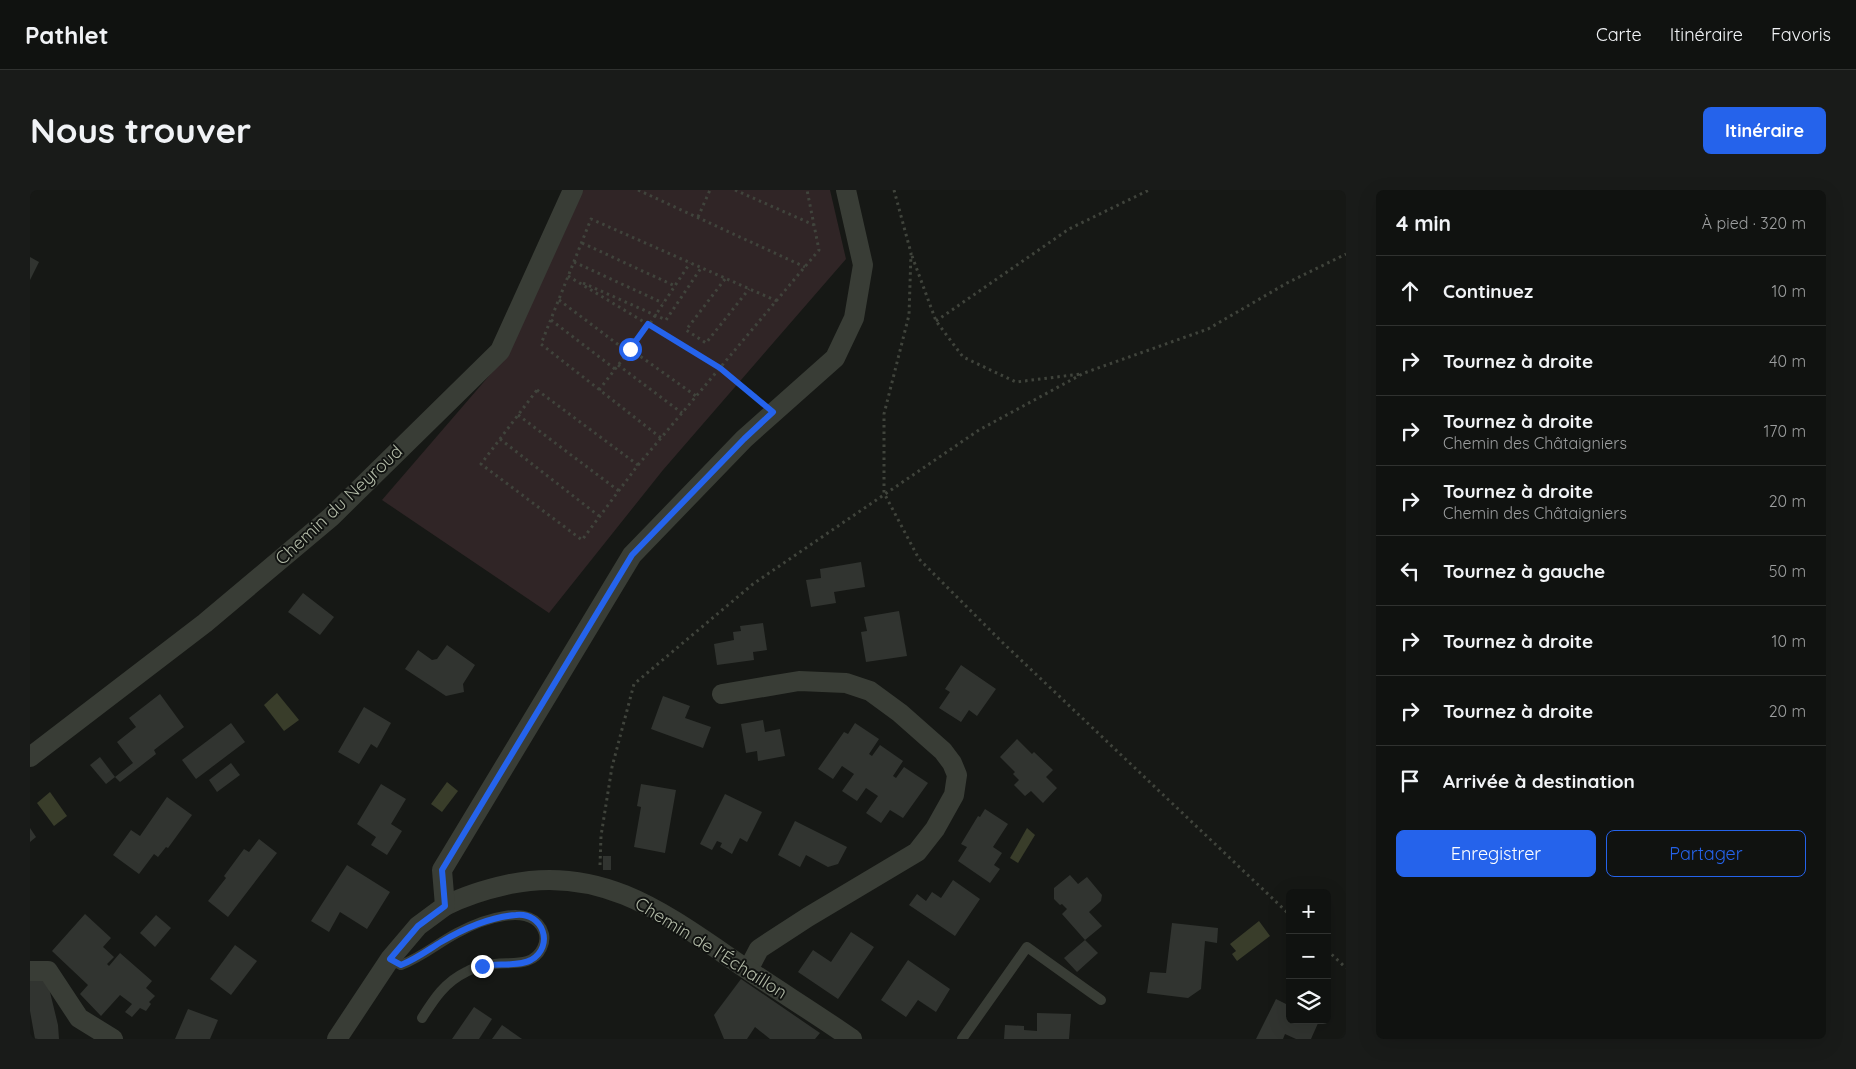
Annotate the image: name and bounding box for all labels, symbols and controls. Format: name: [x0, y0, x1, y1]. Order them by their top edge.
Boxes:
text: Pathlet: [25, 20, 109, 50]
text: Carte: [1596, 23, 1642, 46]
text: Itinéraire: [1670, 23, 1743, 46]
text: Favoris: [1771, 23, 1831, 46]
button: Itinéraire: [1703, 107, 1826, 154]
text: Nous trouver: [30, 108, 251, 152]
text: 4 min: [1396, 210, 1451, 236]
text: À pied · 320 m: [1702, 213, 1806, 233]
icon: ahead: [1396, 277, 1424, 305]
text: Continuez: [1443, 279, 1533, 303]
text: 10 m: [1772, 281, 1806, 301]
route start: [619, 338, 642, 361]
icon: right: [1396, 347, 1424, 375]
text: Tournez à droite: [1443, 349, 1593, 373]
text: 40 m: [1769, 351, 1806, 371]
text: Tournez à droite: [1443, 409, 1593, 433]
icon: right: [1396, 417, 1424, 445]
text: 170 m: [1763, 421, 1806, 441]
text: Chemin des Châtaigniers: [1443, 433, 1627, 453]
street label: Chemin du Neyroud: [270, 440, 407, 570]
text: Tournez à droite: [1443, 479, 1593, 503]
icon: right: [1396, 487, 1424, 515]
text: 20 m: [1769, 491, 1806, 511]
text: Chemin des Châtaigniers: [1443, 503, 1627, 523]
icon: left: [1396, 557, 1424, 585]
text: Tournez à gauche: [1443, 559, 1605, 583]
text: 50 m: [1769, 561, 1806, 581]
icon: right: [1396, 627, 1424, 655]
text: Tournez à droite: [1443, 629, 1593, 653]
text: 10 m: [1772, 631, 1806, 651]
icon: right: [1396, 697, 1424, 725]
text: Tournez à droite: [1443, 699, 1593, 723]
text: 20 m: [1769, 701, 1806, 721]
icon: arrive: [1396, 767, 1424, 795]
text: Arrivée à destination: [1443, 769, 1635, 793]
button: Enregistrer: [1396, 830, 1596, 877]
button: Partager: [1606, 830, 1806, 877]
map controls: [1286, 889, 1331, 1024]
button: +: [1286, 889, 1331, 934]
street label: Chemin de l'Échaillon: [631, 891, 792, 1004]
button: −: [1286, 934, 1331, 979]
route end: [471, 955, 494, 978]
button: layers: [1286, 979, 1331, 1024]

